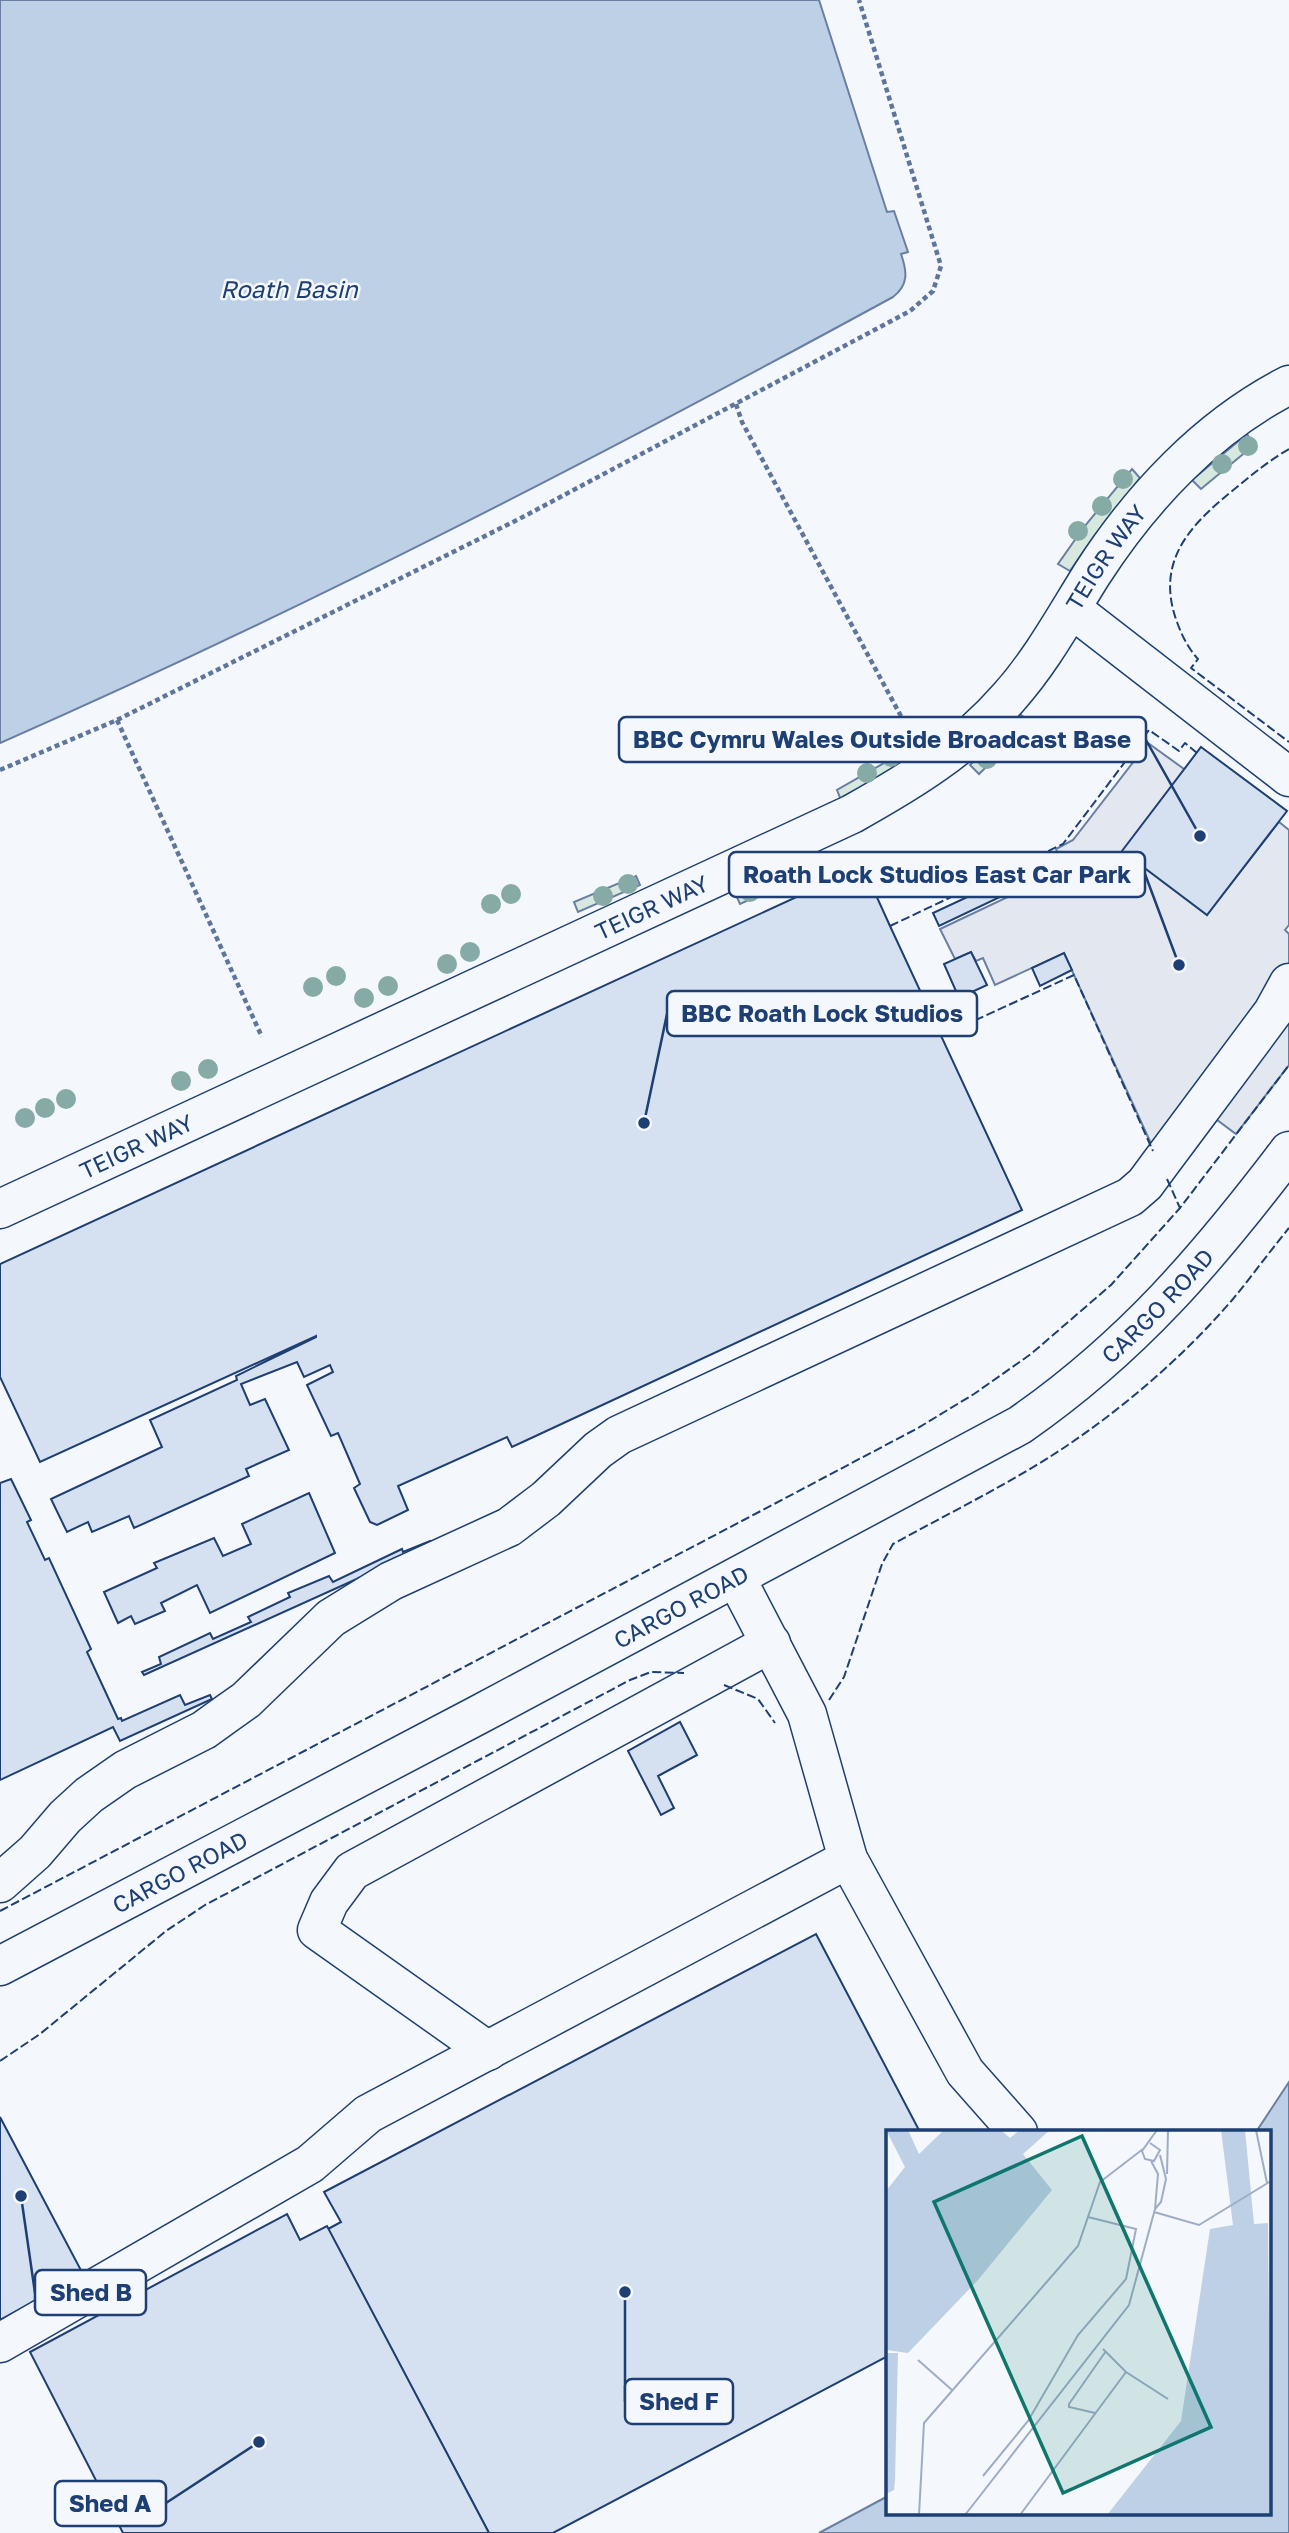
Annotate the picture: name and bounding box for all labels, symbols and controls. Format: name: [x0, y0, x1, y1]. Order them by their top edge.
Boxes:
water label: Roath Basin: [220, 274, 359, 303]
street label: TEIGR WAY: [1059, 499, 1152, 615]
callout: BBC Cymru Wales Outside Broadcast Base: [619, 717, 1146, 762]
text: BBC Cymru Wales Outside Broadcast Base: [633, 724, 1131, 753]
callout: Roath Lock Studios East Car Park: [729, 852, 1145, 897]
text: Roath Lock Studios East Car Park: [743, 859, 1131, 888]
street label: TEIGR WAY: [590, 869, 713, 945]
callout: BBC Roath Lock Studios: [667, 991, 977, 1036]
text: BBC Roath Lock Studios: [681, 998, 963, 1027]
street label: TEIGR WAY: [75, 1108, 197, 1184]
street label: CARGO ROAD: [1095, 1243, 1219, 1369]
street label: CARGO ROAD: [609, 1559, 753, 1654]
street label: CARGO ROAD: [107, 1825, 252, 1919]
inset map: [886, 2130, 1272, 2516]
callout: Shed B: [35, 2270, 146, 2315]
text: Shed B: [50, 2277, 132, 2306]
callout: Shed F: [625, 2379, 733, 2424]
text: Shed F: [639, 2386, 719, 2415]
callout: Shed A: [55, 2481, 166, 2526]
text: Shed A: [69, 2488, 151, 2517]

